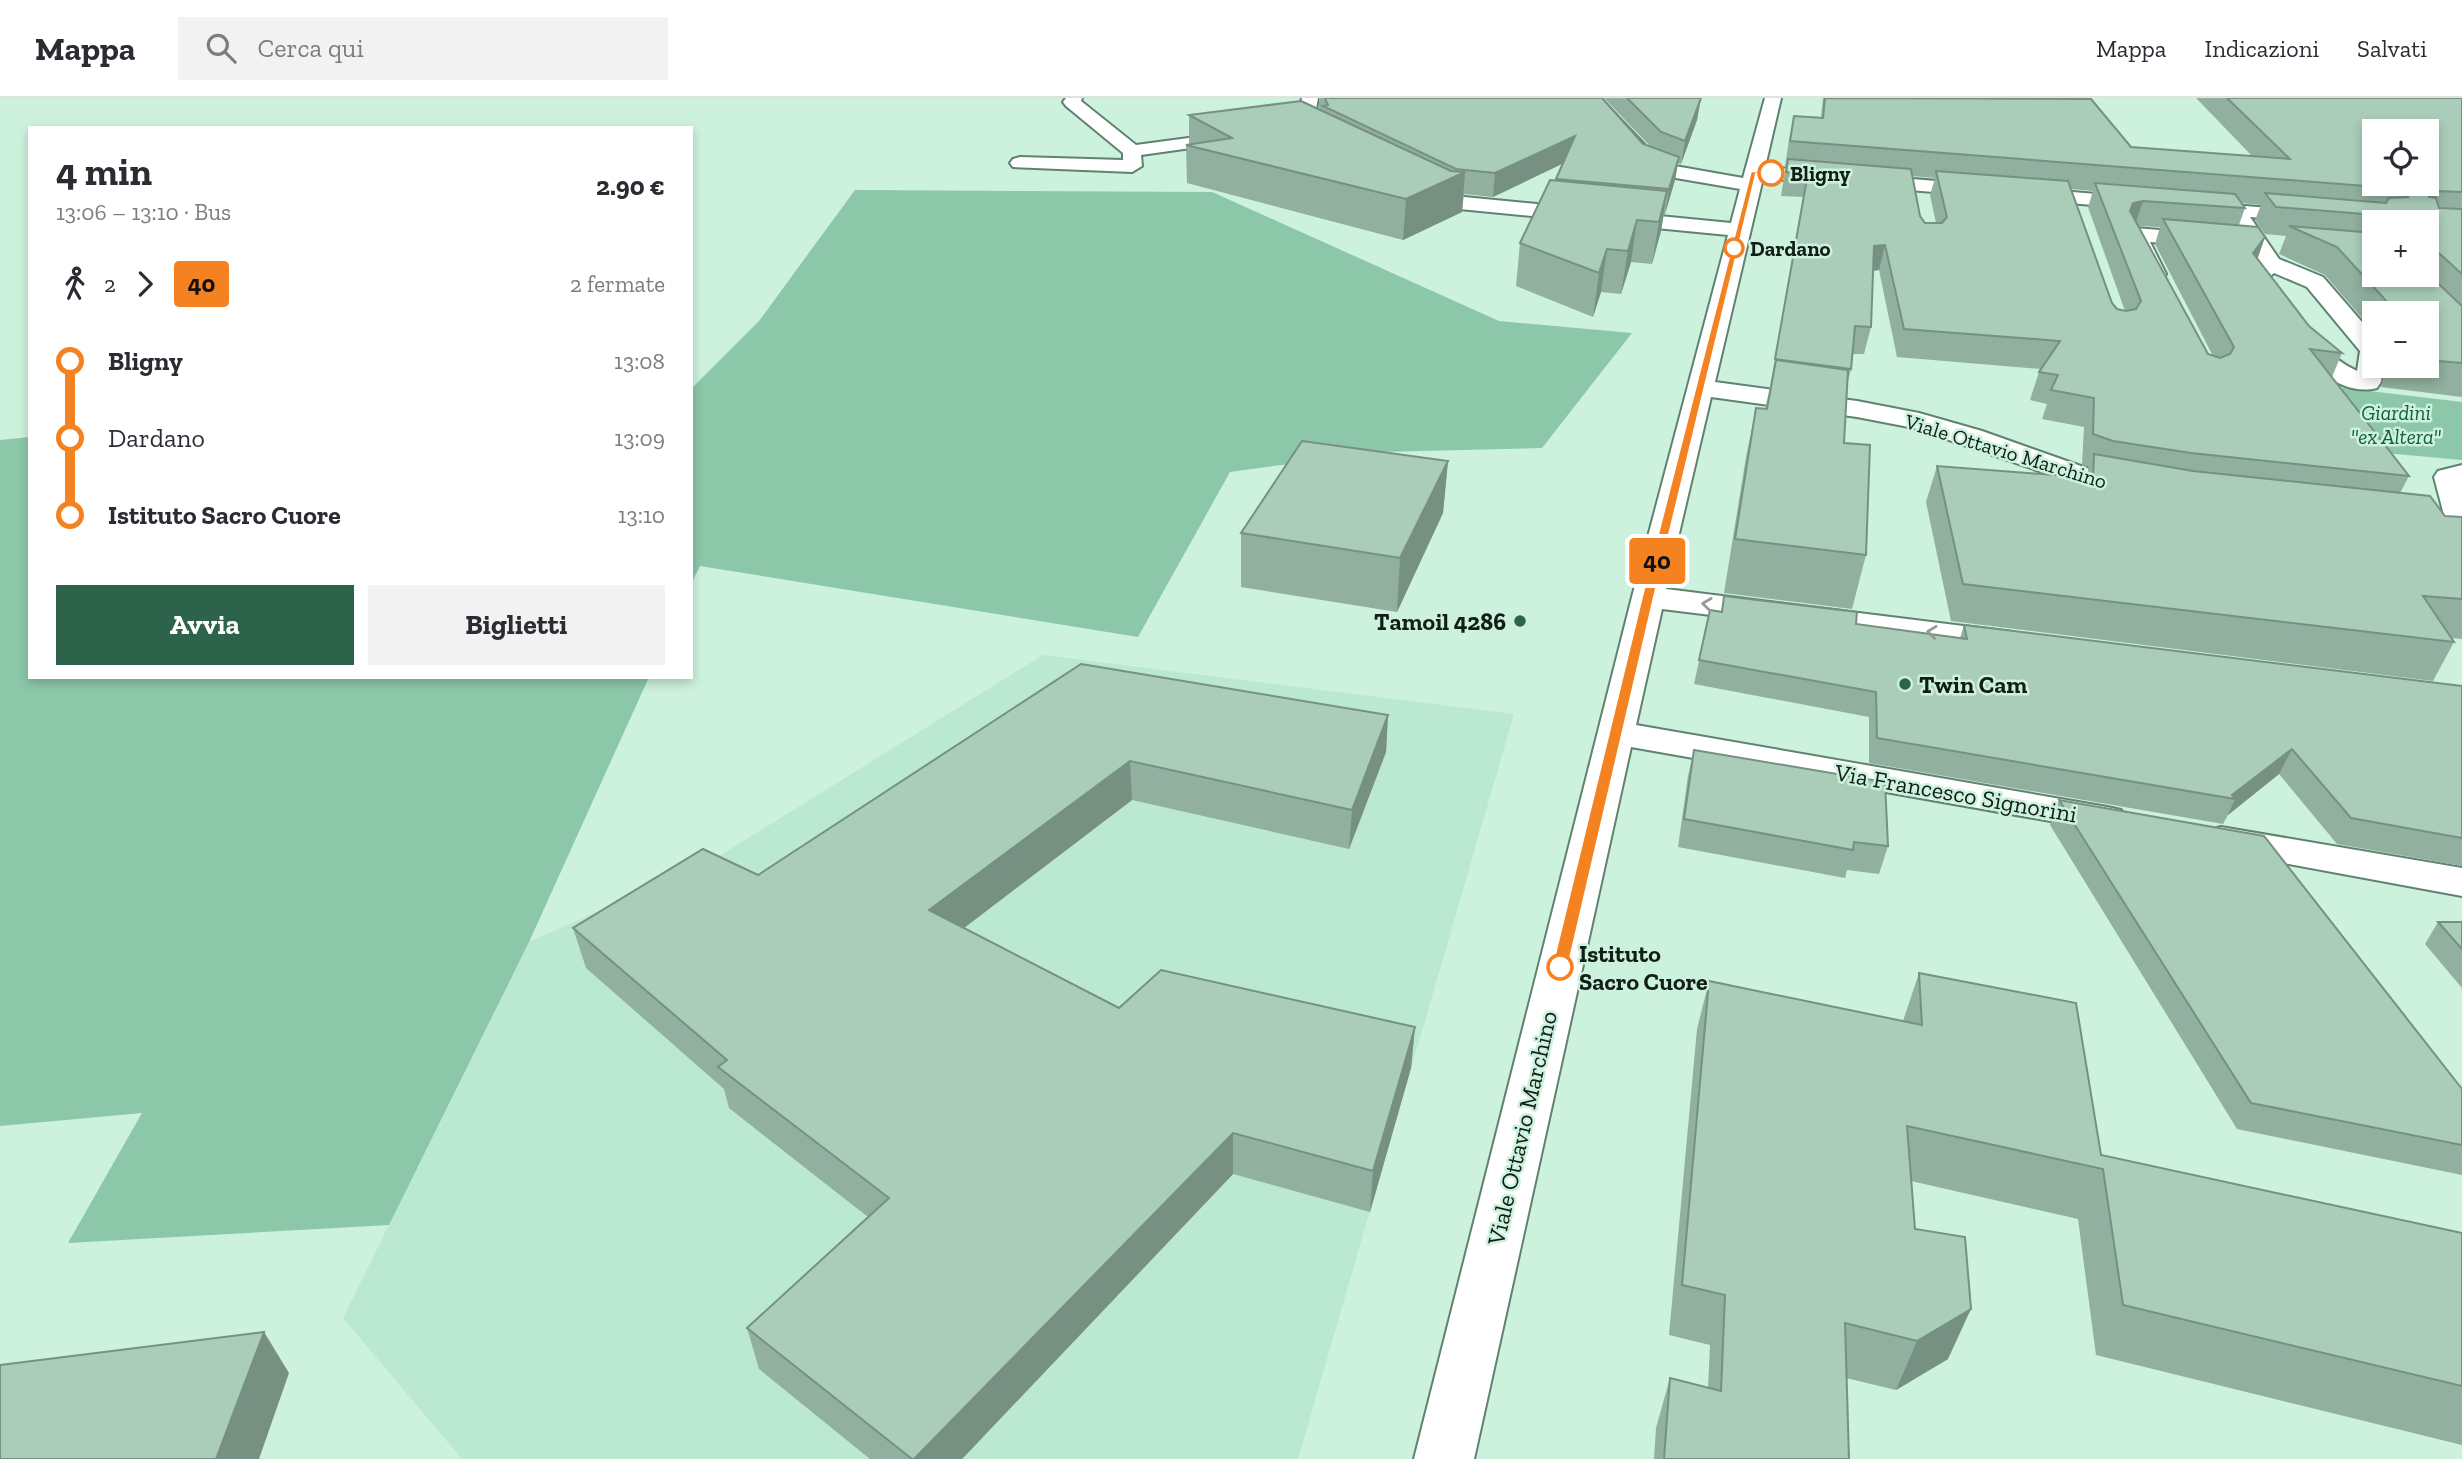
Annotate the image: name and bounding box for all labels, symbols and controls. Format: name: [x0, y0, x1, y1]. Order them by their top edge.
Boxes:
search box: [178, 17, 668, 80]
text: Mappa: [35, 29, 136, 68]
icon: search: [202, 29, 240, 67]
text: Cerca qui: [258, 32, 364, 64]
text: Mappa: [2096, 34, 2166, 63]
text: Indicazioni: [2204, 34, 2319, 63]
text: Salvati: [2357, 34, 2427, 63]
map controls: [2362, 119, 2439, 378]
button: locate: [2362, 119, 2439, 196]
text: 4 min: [56, 149, 152, 195]
marker: Bligny: [1758, 160, 1784, 186]
place label: Bligny: [1790, 161, 1850, 186]
text: 2.90 €: [596, 170, 665, 202]
text: 13:06 – 13:10 · Bus: [56, 198, 231, 226]
button: +: [2362, 210, 2439, 287]
place label: Dardano: [1750, 236, 1831, 261]
marker: Dardano: [1724, 238, 1744, 258]
icon: walk: [56, 265, 94, 303]
icon: forward: [126, 265, 164, 303]
text: 40: [188, 269, 215, 298]
text: 2: [104, 270, 116, 298]
text: 2 fermate: [570, 270, 665, 298]
button: −: [2362, 301, 2439, 378]
text: Bligny: [108, 345, 183, 377]
text: 13:08: [614, 347, 665, 375]
park label: Giardini "ex Altera": [2351, 400, 2442, 449]
street label: Viale Ottavio Marchino: [1901, 408, 2110, 494]
text: Dardano: [108, 422, 205, 454]
text: 13:09: [614, 424, 665, 452]
text: Istituto Sacro Cuore: [108, 499, 341, 531]
text: 13:10: [618, 501, 665, 529]
line badge: 40: [1626, 538, 1688, 584]
text: 40: [1643, 546, 1671, 575]
button: Avvia: [56, 585, 354, 665]
button: Biglietti: [368, 585, 665, 665]
one-way arrow: [1701, 597, 1712, 612]
place label: Tamoil 4286: [1374, 607, 1506, 636]
marker: Tamoil 4286: [1512, 613, 1528, 629]
one-way arrow: [1927, 625, 1938, 640]
place label: Twin Cam: [1919, 670, 2027, 699]
marker: Twin Cam: [1897, 676, 1913, 692]
street label: Via Francesco Signorini: [1832, 757, 2080, 829]
place label: Istituto Sacro Cuore: [1579, 939, 1708, 996]
marker: Istituto Sacro Cuore: [1547, 954, 1573, 980]
street label: Viale Ottavio Marchino: [1481, 1008, 1563, 1249]

